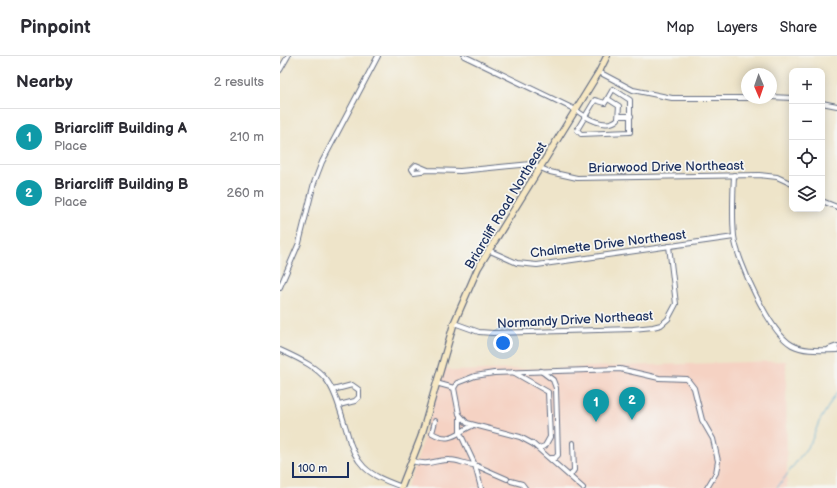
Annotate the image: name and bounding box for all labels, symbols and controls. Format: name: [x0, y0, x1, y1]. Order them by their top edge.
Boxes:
text: Pinpoint: [20, 16, 91, 39]
text: Map: [666, 19, 694, 36]
text: Layers: [716, 19, 758, 36]
text: Share: [780, 19, 817, 36]
north arrow: [741, 68, 777, 104]
map controls: [789, 68, 825, 212]
button: +: [789, 68, 825, 104]
text: Nearby: [16, 72, 73, 92]
text: 2 results: [214, 74, 264, 90]
button: −: [789, 104, 825, 140]
text: Briarcliff Building A: [54, 119, 187, 138]
text: 1: [26, 129, 32, 145]
text: 210 m: [230, 129, 264, 145]
text: Place: [54, 138, 87, 154]
street label: Briarcliff Road Northeast: [462, 139, 550, 272]
button: locate: [789, 140, 825, 176]
street label: Briarwood Drive Northeast: [588, 158, 744, 176]
text: Briarcliff Building B: [54, 175, 188, 194]
button: layers: [789, 176, 825, 212]
text: 2: [25, 185, 33, 201]
text: 260 m: [226, 185, 264, 201]
text: Place: [54, 194, 87, 210]
street label: Chalmette Drive Northeast: [529, 227, 687, 261]
street label: Normandy Drive Northeast: [497, 308, 653, 332]
your location: [493, 333, 513, 353]
pin: 2: [619, 387, 645, 420]
pin: 1: [583, 389, 609, 422]
scale bar: [292, 460, 349, 479]
text: 100 m: [298, 462, 327, 475]

